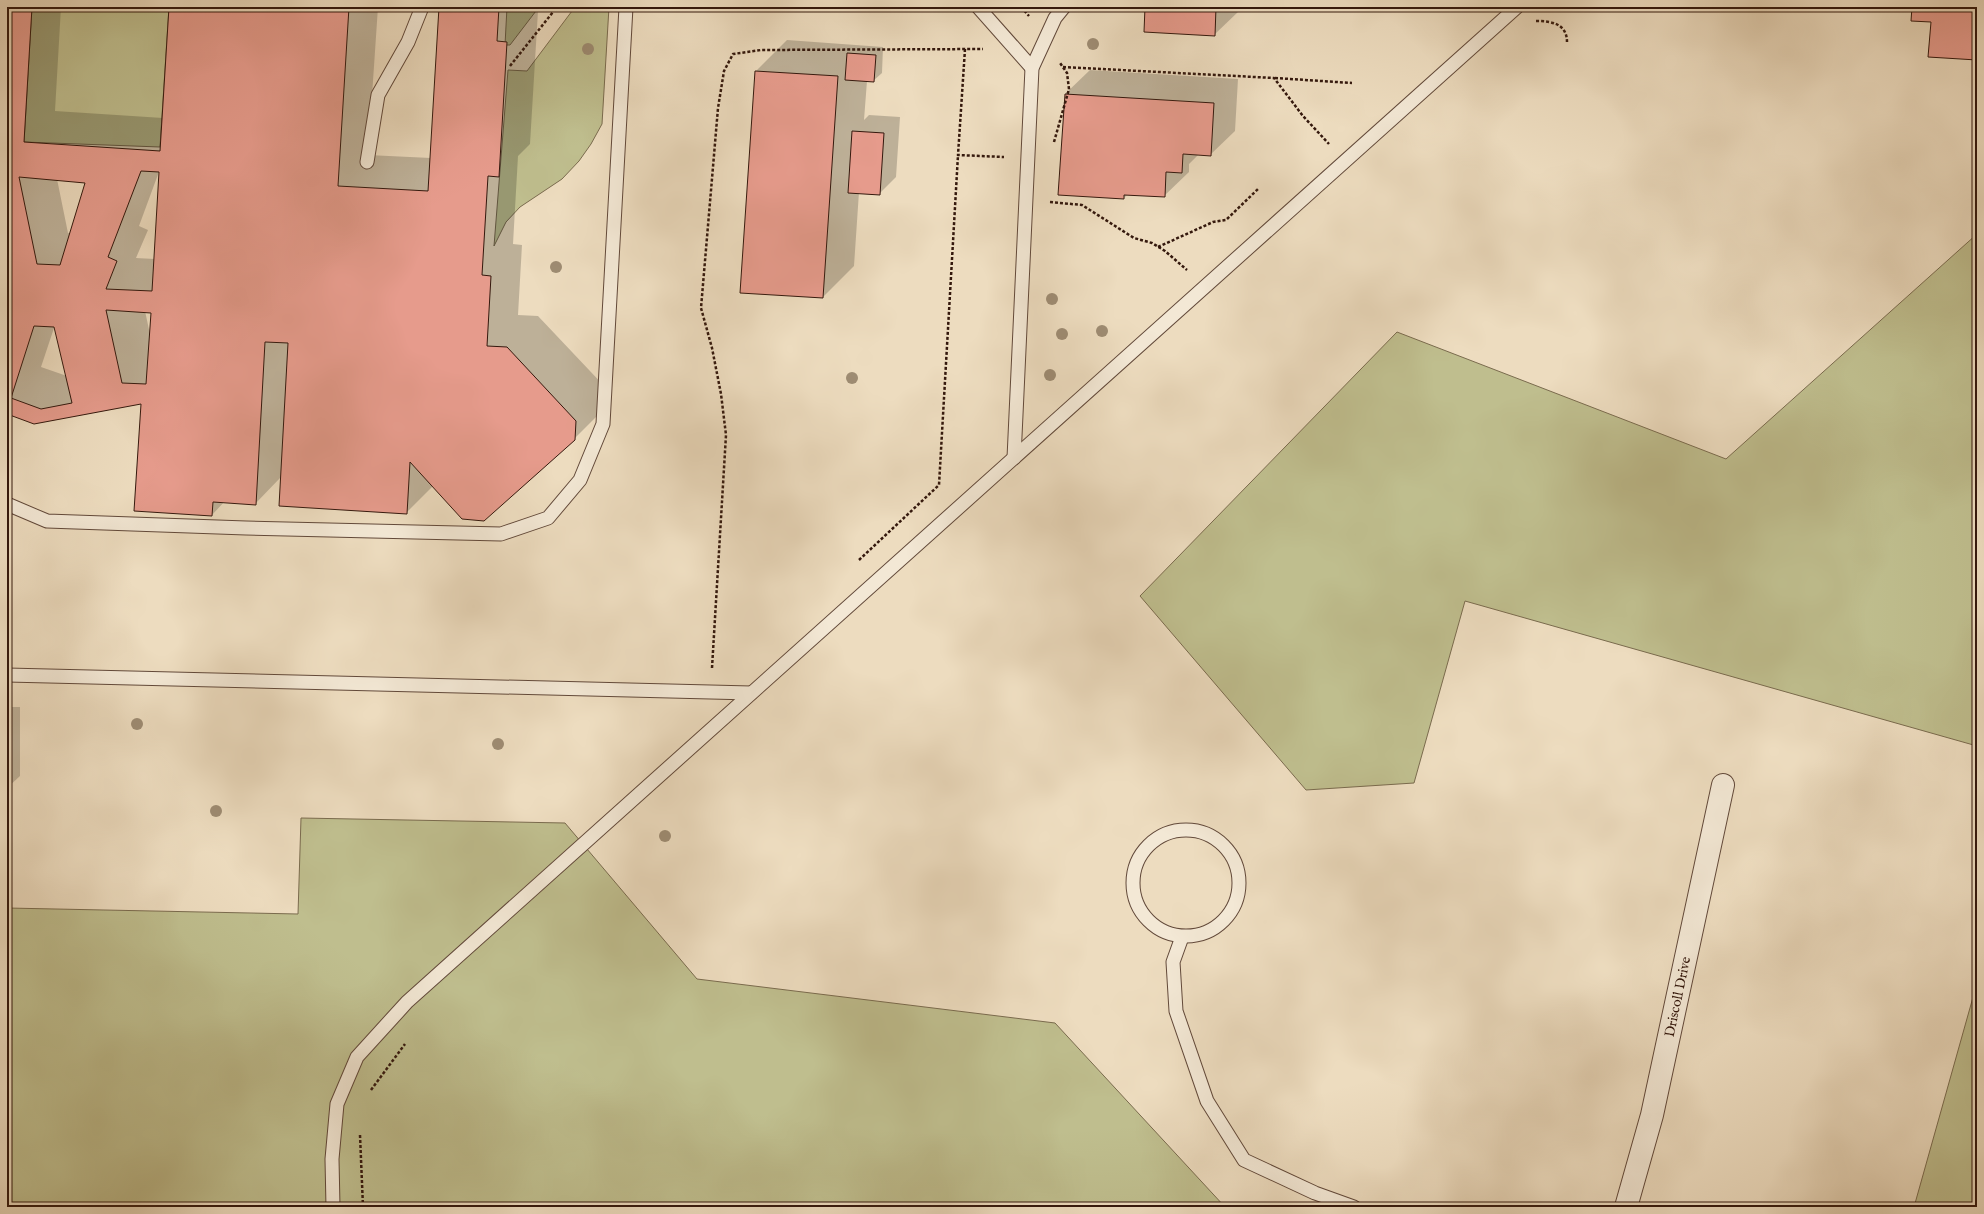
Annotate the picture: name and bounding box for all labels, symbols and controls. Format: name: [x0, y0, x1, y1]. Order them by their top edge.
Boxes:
street label: Driscoll Drive: [1661, 955, 1695, 1039]

